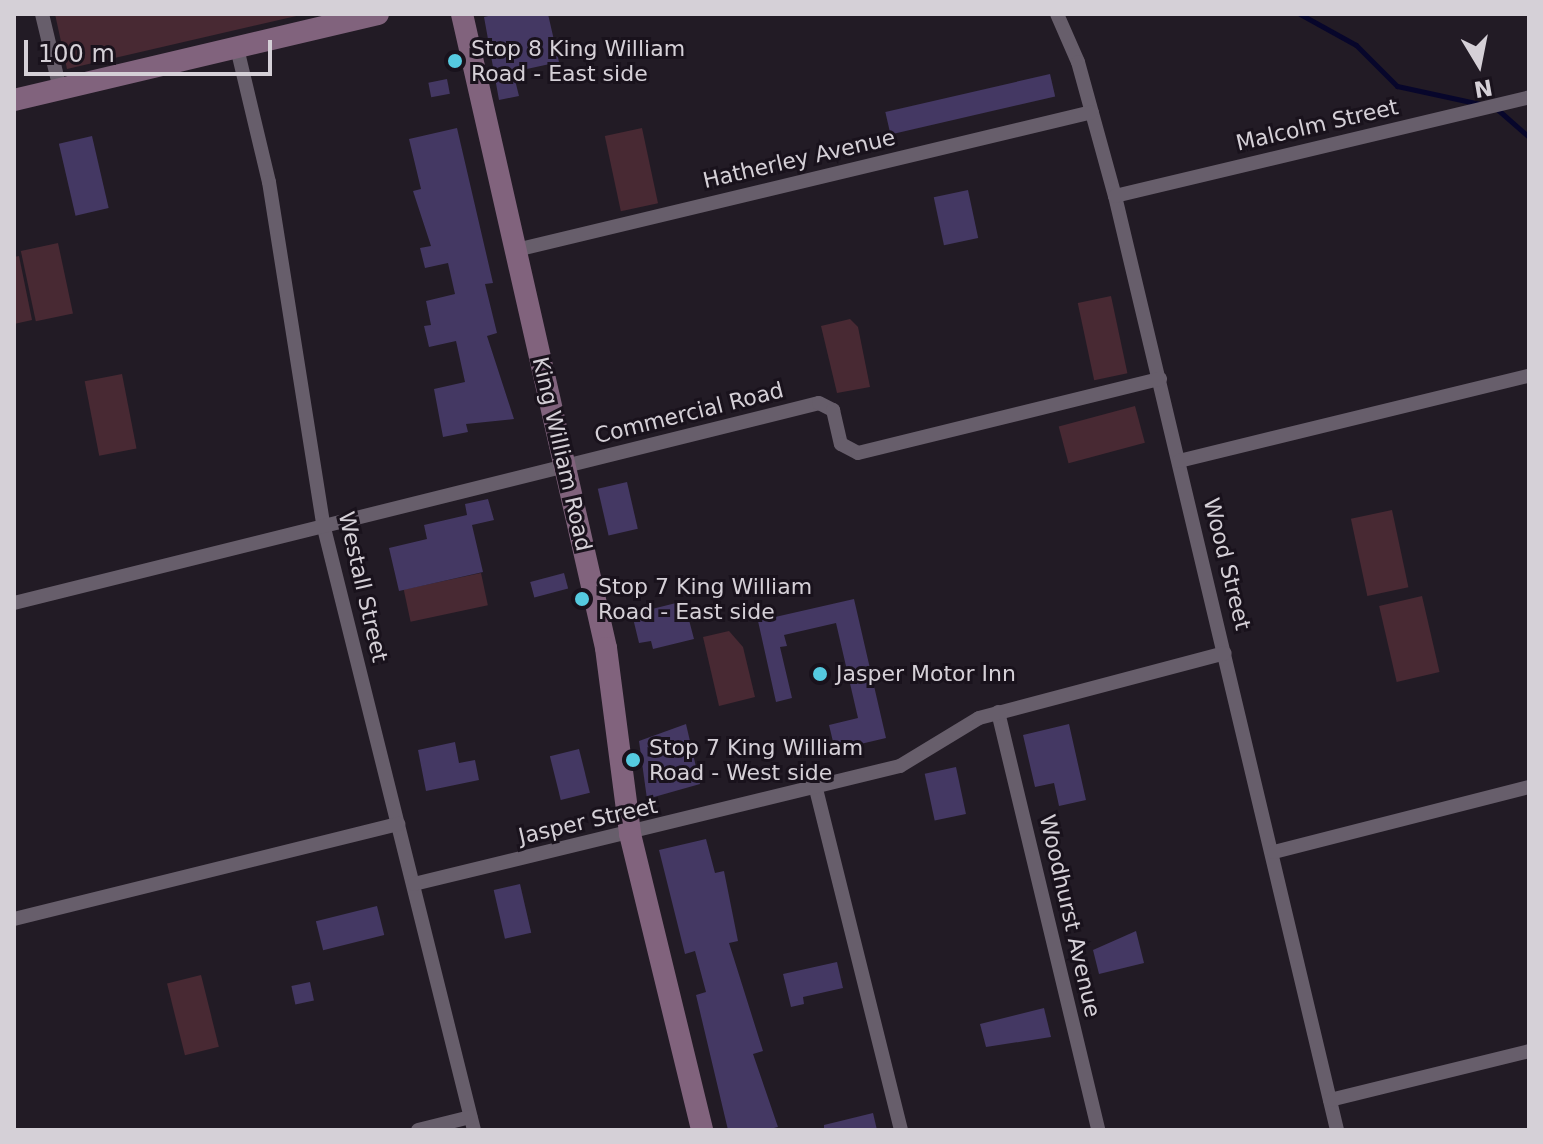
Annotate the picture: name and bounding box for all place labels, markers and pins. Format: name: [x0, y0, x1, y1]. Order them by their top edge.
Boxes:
place label: Stop 8 King William Road - East side: [471, 35, 685, 86]
marker: Stop 8 King William Road - East side: [446, 52, 464, 70]
place label: Stop 7 King William Road - East side: [598, 573, 812, 624]
marker: Stop 7 King William Road - East side: [573, 590, 591, 608]
place label: Jasper Motor Inn: [836, 661, 1016, 687]
marker: Jasper Motor Inn: [811, 665, 829, 683]
place label: Stop 7 King William Road - West side: [649, 734, 863, 786]
marker: Stop 7 King William Road - West side: [624, 751, 642, 769]

